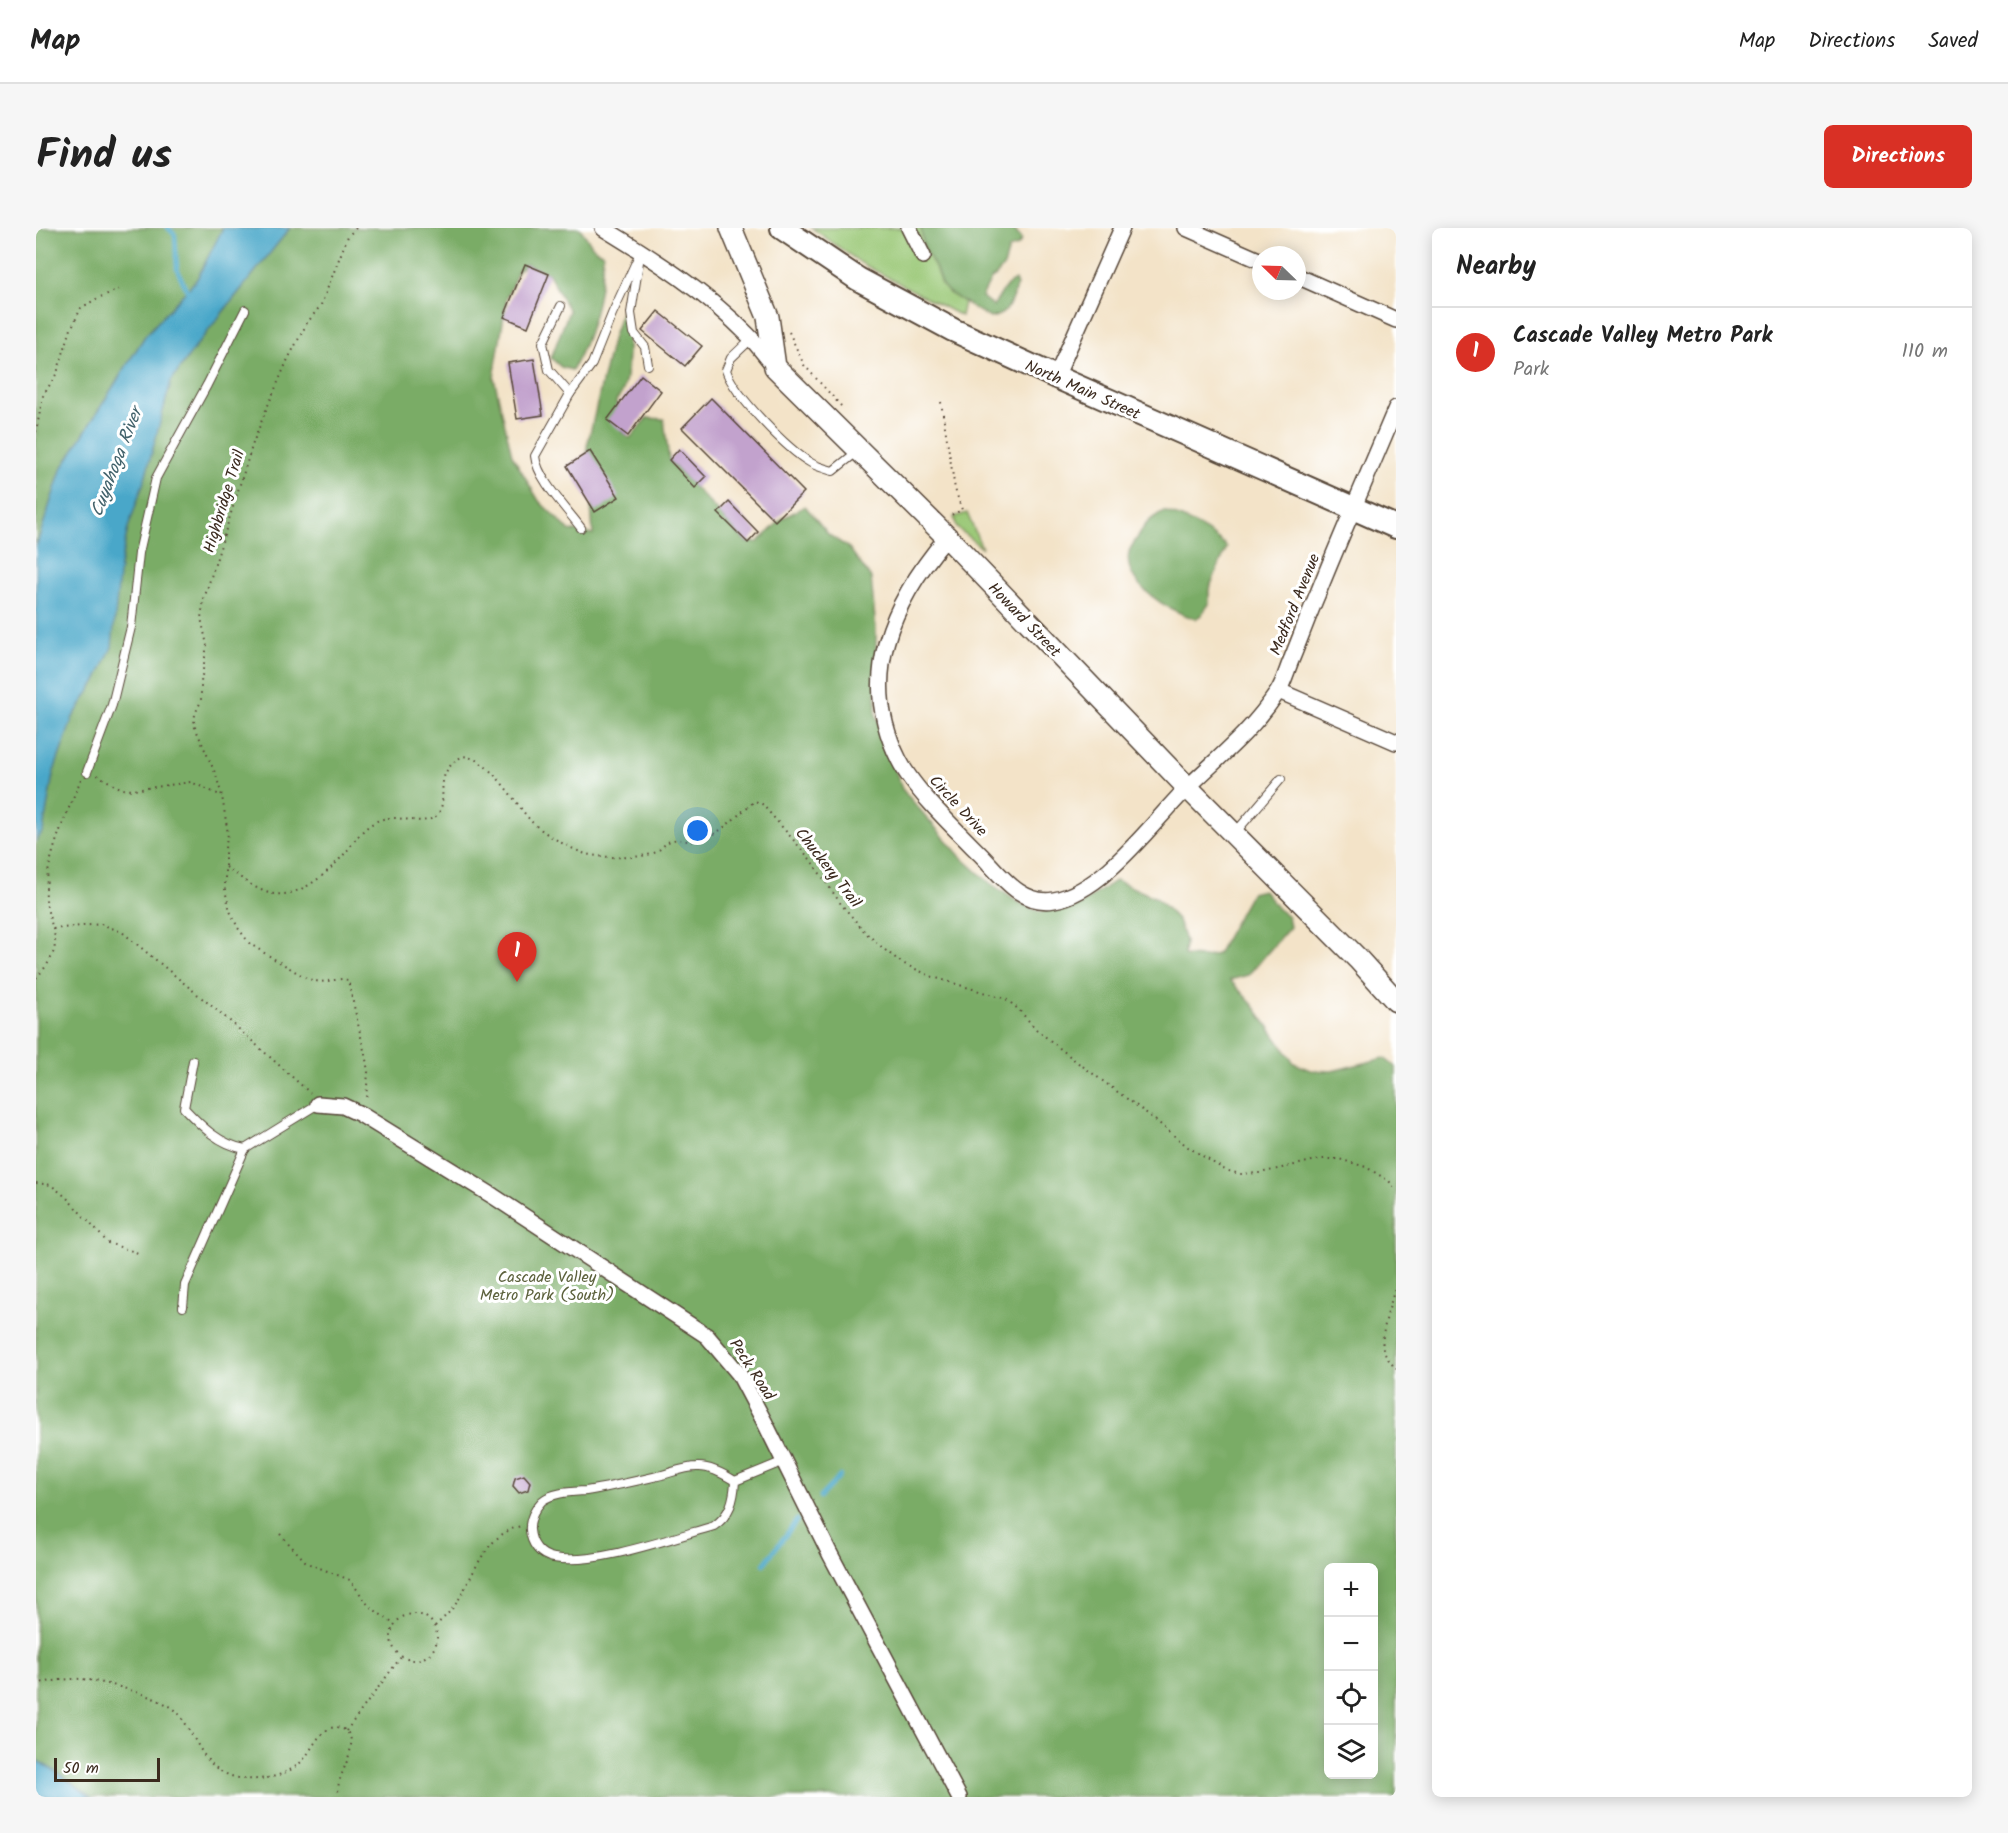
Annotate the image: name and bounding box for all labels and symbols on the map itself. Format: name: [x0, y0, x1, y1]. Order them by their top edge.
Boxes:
north arrow: [1252, 246, 1306, 300]
street label: North Main Street: [1021, 354, 1145, 427]
water label: Cuyahoga River: [83, 400, 153, 521]
street label: Highbridge Trail: [197, 447, 252, 556]
street label: Medford Avenue: [1264, 550, 1327, 659]
street label: Howard Street: [981, 577, 1067, 664]
street label: Circle Drive: [923, 769, 993, 843]
your location: [683, 816, 712, 845]
street label: Chuckery Trail: [788, 822, 867, 914]
pin: 1: [498, 932, 536, 982]
park label: Cascade Valley Metro Park (South): [480, 1265, 614, 1308]
street label: Peck Road: [722, 1334, 782, 1406]
scale bar: [54, 1755, 160, 1782]

